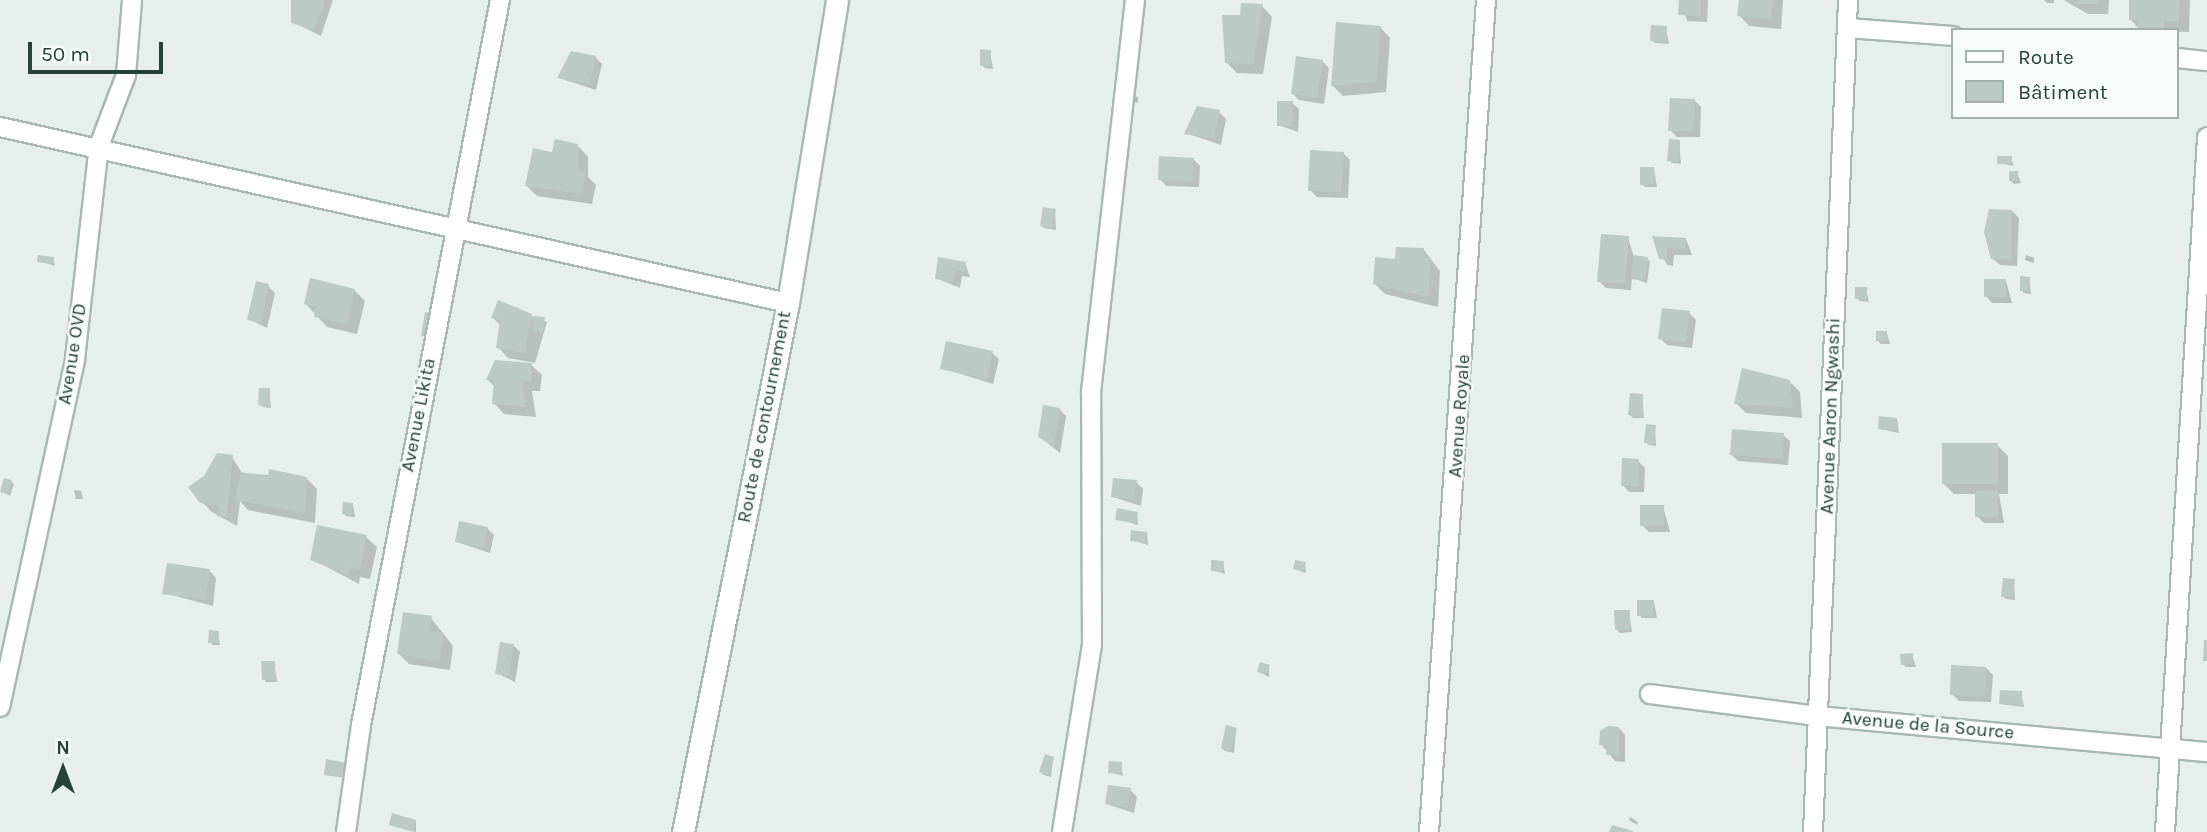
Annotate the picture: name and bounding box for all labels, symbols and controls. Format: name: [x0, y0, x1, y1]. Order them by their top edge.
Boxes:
scale bar: [32, 28, 166, 72]
legend: [1952, 28, 2179, 119]
text: 50 m: [41, 42, 90, 66]
text: Route: [2018, 45, 2074, 69]
text: Bâtiment: [2018, 80, 2108, 104]
street label: Avenue OVD: [54, 302, 92, 406]
street label: Route de contournement: [733, 309, 797, 525]
street label: Avenue Aaron Ngwashi: [1816, 317, 1846, 515]
street label: Avenue Royale: [1444, 354, 1476, 478]
street label: Avenue Likita: [397, 356, 441, 474]
street label: Avenue de la Source: [1841, 707, 2015, 745]
north arrow: [28, 734, 98, 804]
text: N: [56, 737, 70, 759]

